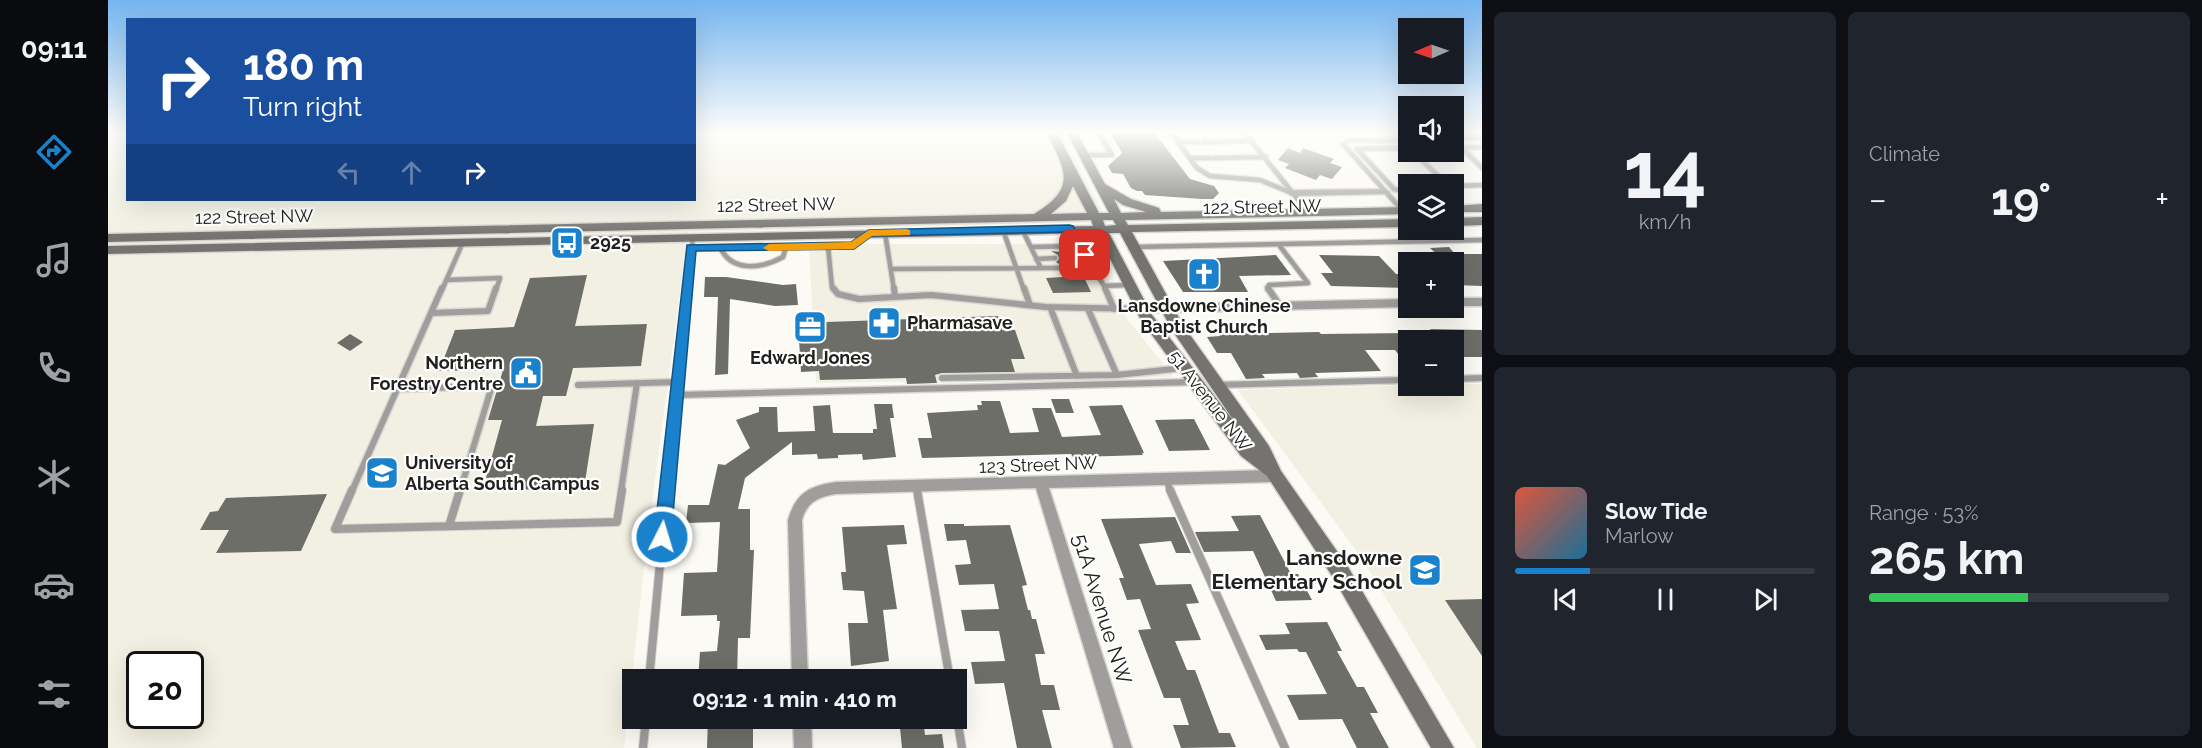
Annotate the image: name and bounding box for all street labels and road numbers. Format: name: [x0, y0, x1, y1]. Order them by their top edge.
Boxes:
street label: 122 Street NW: [717, 193, 835, 216]
street label: 122 Street NW: [1203, 195, 1321, 218]
street label: 122 Street NW: [195, 205, 313, 228]
street label: 51 Avenue NW: [1165, 346, 1256, 455]
street label: 123 Street NW: [978, 452, 1098, 477]
street label: 51A Avenue NW: [1068, 531, 1137, 687]

